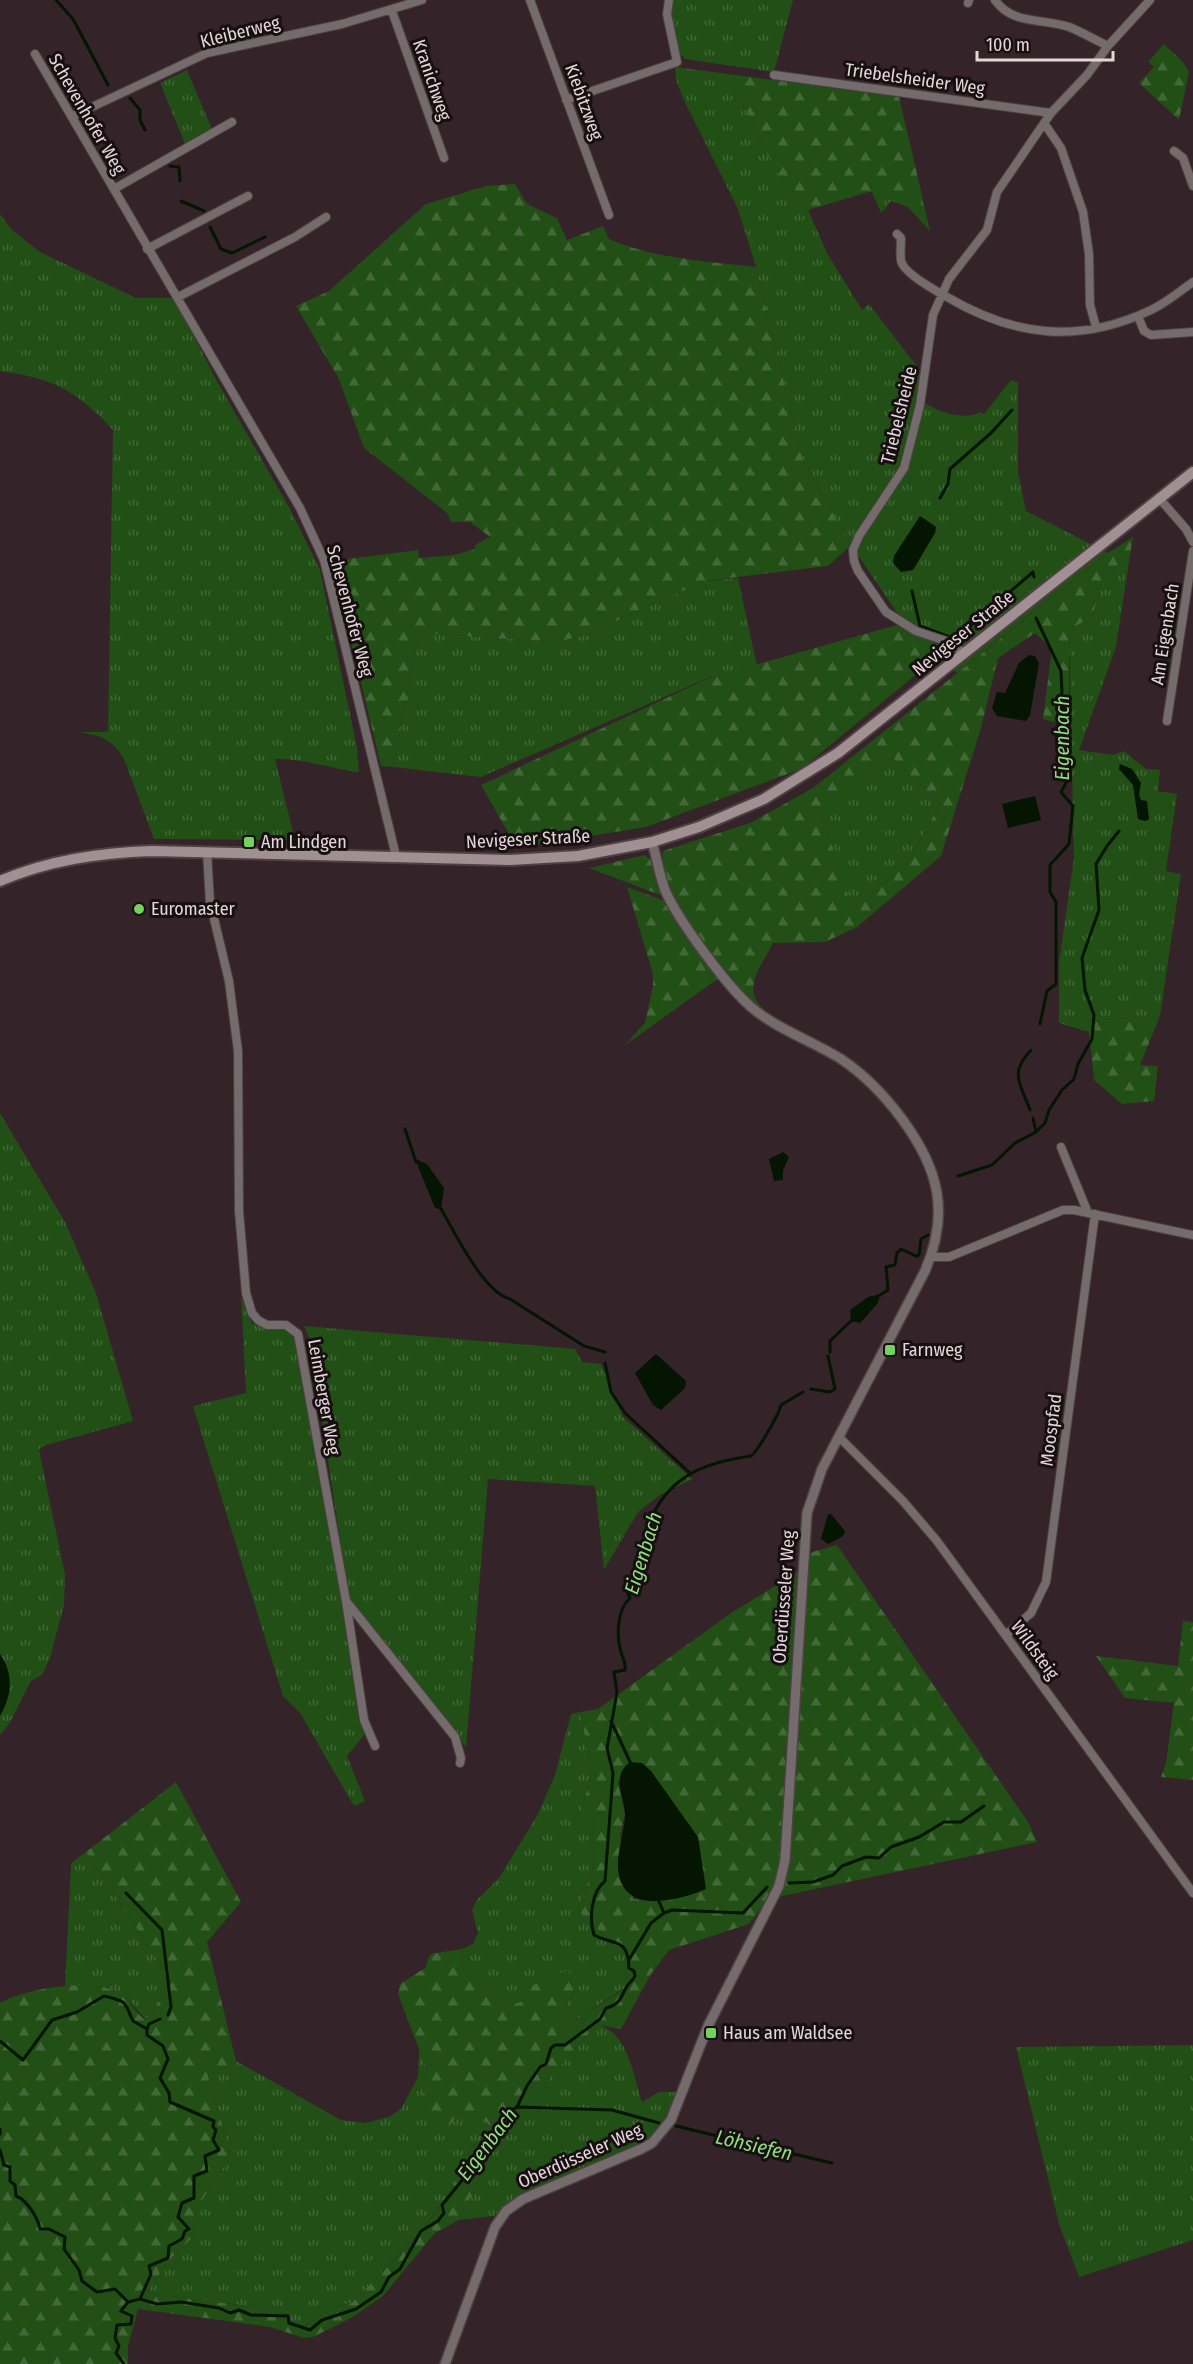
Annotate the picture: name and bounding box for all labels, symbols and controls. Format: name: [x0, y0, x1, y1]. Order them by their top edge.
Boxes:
street label: Kleiberweg: [198, 11, 283, 53]
scale bar: [977, 24, 1114, 62]
text: 100 m: [986, 34, 1030, 56]
street label: Kranichweg: [408, 37, 456, 124]
street label: Schevenhofer Weg: [44, 50, 131, 179]
street label: Triebelsheider Weg: [844, 58, 987, 100]
street label: Kiebitzweg: [560, 61, 608, 143]
street label: Triebelsheide: [876, 364, 922, 466]
street label: Schevenhofer Weg: [322, 543, 378, 680]
street label: Am Eigenbach: [1146, 582, 1184, 686]
street label: Nevigeser Straße: [908, 585, 1018, 681]
water label: Eigenbach: [1050, 696, 1074, 780]
street label: Nevigeser Straße: [465, 825, 591, 853]
place label: Am Lindgen: [261, 831, 347, 853]
marker: Am Lindgen: [242, 835, 256, 849]
place label: Euromaster: [151, 898, 236, 920]
marker: Euromaster: [132, 902, 146, 916]
street label: Leimberger Weg: [303, 1337, 345, 1457]
place label: Farnweg: [902, 1339, 963, 1361]
marker: Farnweg: [883, 1343, 897, 1357]
street label: Moospfad: [1036, 1393, 1066, 1467]
water label: Eigenbach: [619, 1509, 667, 1597]
street label: Oberdüsseler Weg: [768, 1529, 800, 1664]
street label: Wildsteig: [1006, 1616, 1064, 1684]
place label: Haus am Waldsee: [723, 2022, 852, 2044]
marker: Haus am Waldsee: [704, 2026, 718, 2040]
water label: Eigenbach: [452, 2103, 522, 2185]
street label: Oberdüsseler Weg: [515, 2119, 646, 2193]
water label: Löhsiefen: [713, 2125, 795, 2165]

